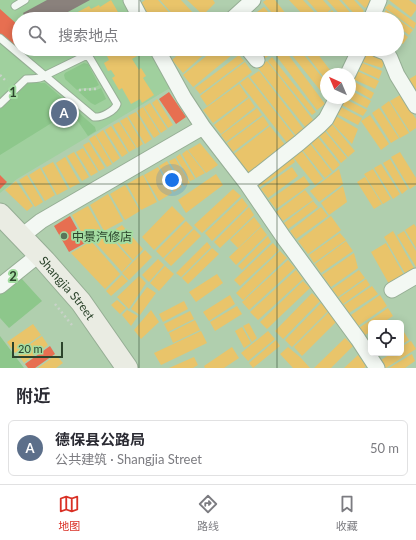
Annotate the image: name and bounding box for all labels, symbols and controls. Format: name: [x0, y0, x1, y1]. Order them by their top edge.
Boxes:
search box: [12, 12, 404, 56]
icon: search: [26, 23, 48, 45]
text: 搜索地点: [58, 26, 118, 44]
north arrow: [320, 68, 356, 104]
text: 1: [9, 84, 17, 100]
pin: A: [51, 98, 77, 128]
your location: [162, 170, 182, 190]
place label: 中景汽修店: [72, 229, 132, 244]
marker: 中景汽修店: [59, 231, 69, 241]
street label: Shangjia Street: [37, 253, 99, 323]
text: 2: [9, 268, 17, 284]
map controls: [368, 320, 404, 356]
button: locate: [368, 320, 404, 356]
scale bar: [12, 340, 63, 359]
text: 20 m: [18, 342, 43, 355]
text: 附近: [16, 385, 50, 406]
text: 德保县公路局: [55, 430, 145, 448]
text: A: [25, 440, 35, 456]
text: 50 m: [370, 440, 399, 456]
text: 公共建筑 · Shangjia Street: [55, 451, 202, 467]
tab: 地图: [58, 493, 80, 533]
tab: 路线: [197, 493, 219, 533]
tab: 收藏: [336, 493, 358, 533]

